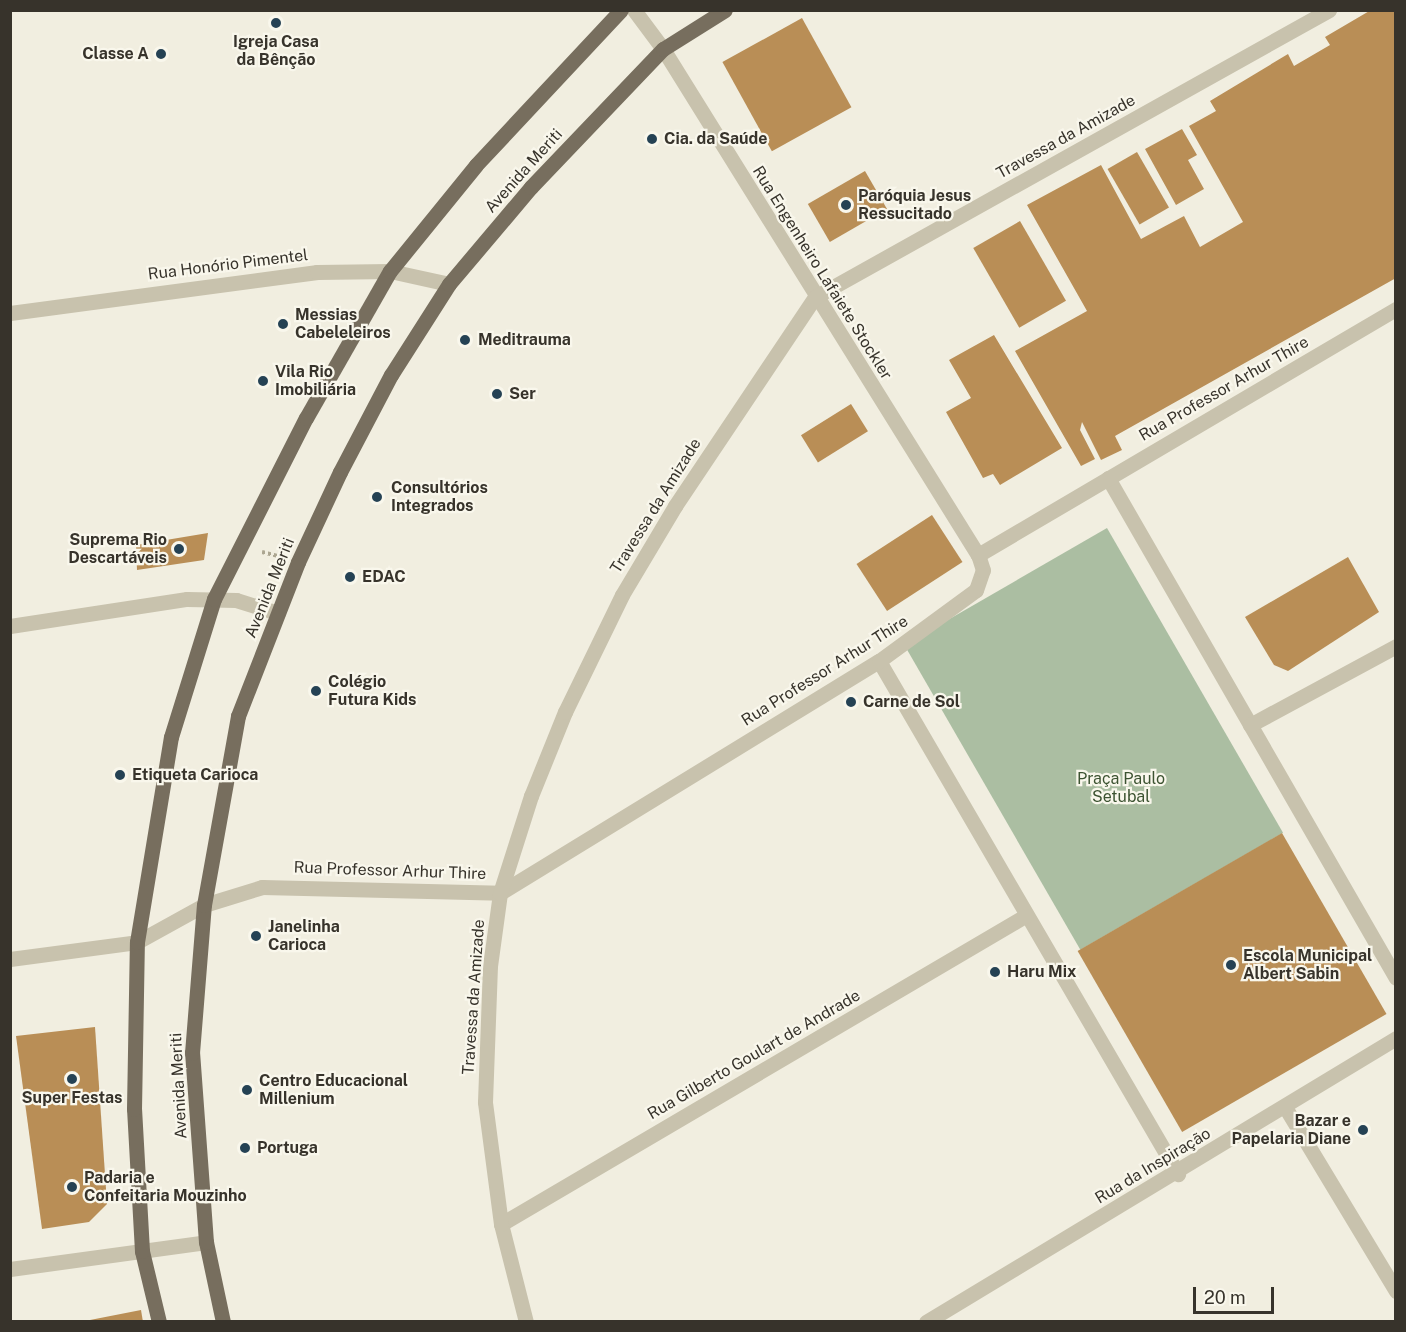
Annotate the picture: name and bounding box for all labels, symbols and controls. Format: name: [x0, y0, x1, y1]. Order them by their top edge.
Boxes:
marker: Igreja Casa da Bênção: [269, 16, 283, 30]
place label: Igreja Casa da Bênção: [233, 32, 319, 70]
place label: Classe A: [82, 44, 149, 64]
marker: Classe A: [154, 47, 168, 61]
street label: Travessa da Amizade: [993, 91, 1139, 183]
street label: Avenida Meriti: [481, 125, 567, 217]
place label: Cia. da Saúde: [664, 129, 768, 149]
marker: Cia. da Saúde: [645, 132, 659, 146]
street label: Rua Engenheiro Lafaiete Stockler: [748, 163, 896, 383]
place label: Paróquia Jesus Ressucitado: [858, 186, 971, 224]
marker: Paróquia Jesus Ressucitado: [839, 198, 853, 212]
street label: Rua Honório Pimentel: [147, 246, 309, 284]
place label: Messias Cabeleleiros: [295, 305, 391, 343]
marker: Messias Cabeleleiros: [276, 317, 290, 331]
place label: Meditrauma: [478, 330, 571, 350]
marker: Meditrauma: [456, 331, 474, 349]
street label: Rua Professor Arhur Thire: [1136, 333, 1312, 445]
place label: Vila Rio Imobiliária: [275, 362, 356, 400]
marker: Vila Rio Imobiliária: [256, 374, 270, 388]
place label: Ser: [509, 384, 536, 404]
marker: Ser: [490, 387, 504, 401]
street label: Travessa da Amizade: [607, 435, 705, 577]
place label: Consultórios Integrados: [391, 478, 488, 516]
marker: Consultórios Integrados: [368, 488, 386, 506]
place label: Suprema Rio Descartáveis: [68, 530, 167, 568]
street label: Avenida Meriti: [241, 535, 299, 641]
marker: Suprema Rio Descartáveis: [172, 542, 186, 556]
place label: EDAC: [362, 567, 406, 587]
marker: EDAC: [343, 570, 357, 584]
street label: Rua Professor Arhur Thire: [738, 612, 912, 730]
place label: Colégio Futura Kids: [328, 672, 416, 710]
marker: Colégio Futura Kids: [309, 684, 323, 698]
place label: Carne de Sol: [863, 692, 960, 712]
marker: Carne de Sol: [844, 695, 858, 709]
place label: Etiqueta Carioca: [132, 765, 258, 785]
marker: Etiqueta Carioca: [113, 768, 127, 782]
park label: Praça Paulo Setubal: [1077, 769, 1165, 807]
street label: Rua Professor Arhur Thire: [293, 858, 487, 884]
place label: Janelinha Carioca: [268, 917, 340, 955]
street label: Travessa da Amizade: [459, 919, 489, 1075]
marker: Janelinha Carioca: [249, 929, 263, 943]
place label: Escola Municipal Albert Sabin: [1243, 946, 1372, 984]
marker: Escola Municipal Albert Sabin: [1224, 958, 1238, 972]
place label: Haru Mix: [1007, 962, 1076, 982]
marker: Haru Mix: [988, 965, 1002, 979]
street label: Rua Gilberto Goulart de Andrade: [644, 986, 864, 1124]
street label: Avenida Meriti: [167, 1032, 191, 1140]
place label: Centro Educacional Millenium: [259, 1071, 408, 1109]
marker: Super Festas: [65, 1072, 79, 1086]
marker: Centro Educacional Millenium: [240, 1083, 254, 1097]
place label: Super Festas: [22, 1088, 122, 1108]
place label: Bazar e Papelaria Diane: [1231, 1111, 1351, 1149]
marker: Bazar e Papelaria Diane: [1356, 1123, 1370, 1137]
street label: Rua da Inspiração: [1092, 1124, 1214, 1208]
place label: Portuga: [257, 1138, 318, 1158]
marker: Portuga: [238, 1141, 252, 1155]
place label: Padaria e Confeitaria Mouzinho: [84, 1168, 247, 1206]
marker: Padaria e Confeitaria Mouzinho: [65, 1180, 79, 1194]
scale bar: [1196, 1275, 1277, 1313]
text: 20 m: [1204, 1287, 1246, 1308]

